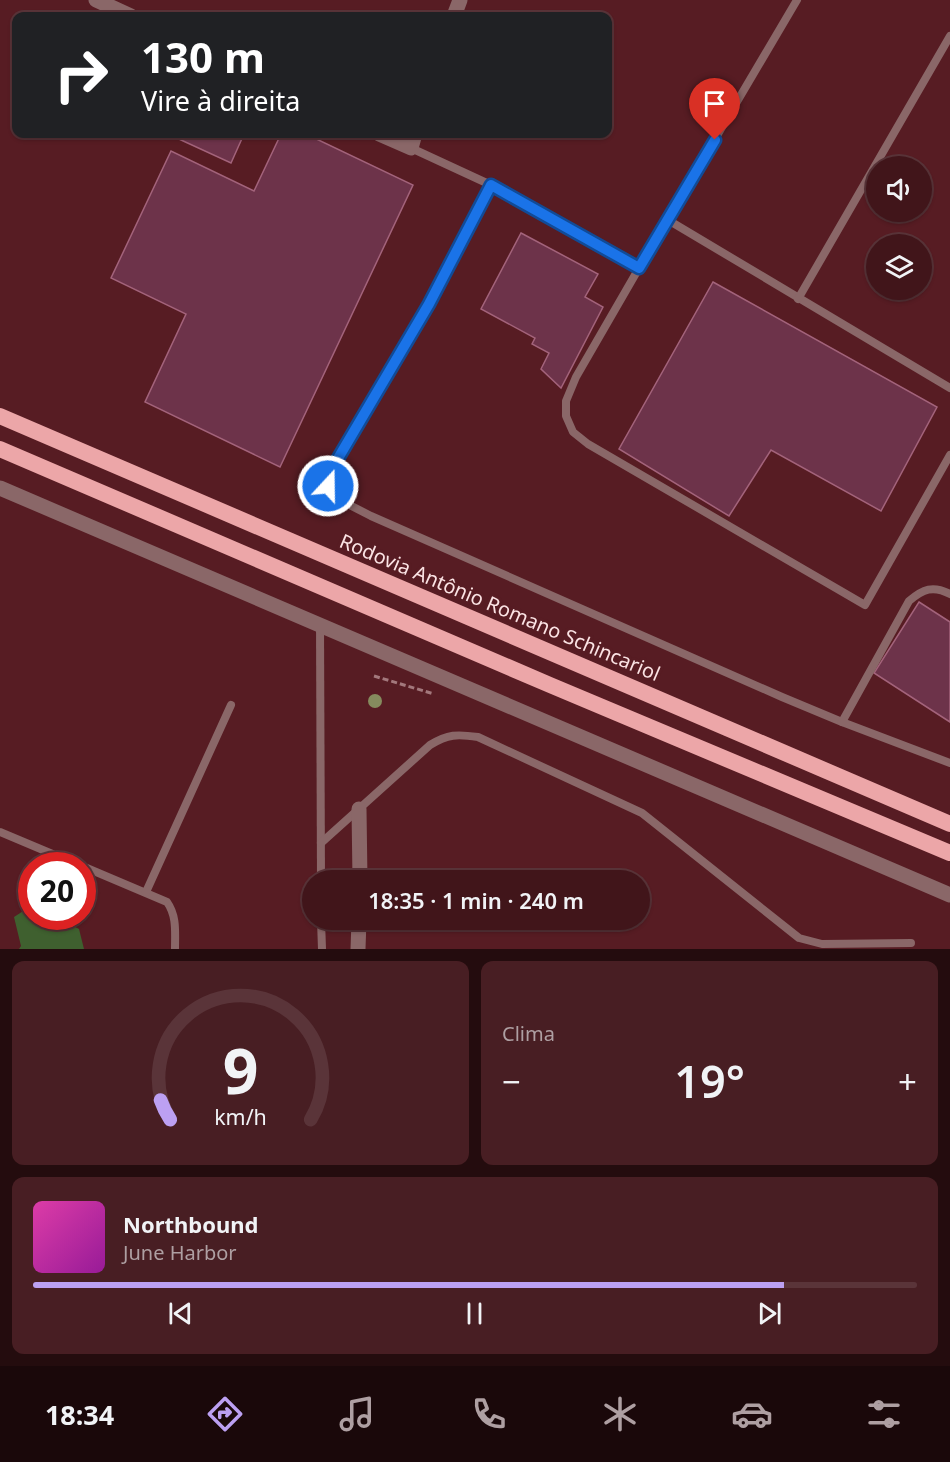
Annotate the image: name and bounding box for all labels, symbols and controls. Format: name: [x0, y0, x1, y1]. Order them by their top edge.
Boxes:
text: 130 m: [141, 28, 265, 85]
icon: right: [42, 36, 120, 114]
pin: [689, 78, 740, 140]
text: Vire à direita: [141, 82, 300, 119]
icon: arrive: [698, 87, 731, 120]
map controls: [866, 156, 932, 300]
button: sound: [866, 156, 932, 222]
button: layers: [866, 234, 932, 300]
position arrow: [296, 454, 360, 518]
street label: Rodovia Antônio Romano Schincariol: [336, 527, 664, 687]
speed limit sign: 20: [18, 852, 96, 930]
text: 18:35 · 1 min · 240 m: [368, 885, 584, 915]
text: Clima: [502, 1020, 555, 1047]
text: 9: [223, 1027, 258, 1112]
text: 19°: [674, 1050, 745, 1111]
text: −: [502, 1059, 521, 1104]
text: +: [898, 1059, 917, 1104]
text: km/h: [214, 1102, 267, 1131]
text: Northbound: [123, 1209, 258, 1239]
text: June Harbor: [123, 1239, 237, 1266]
icon: previous: [164, 1297, 197, 1330]
icon: pause: [458, 1297, 491, 1330]
icon: next: [753, 1297, 786, 1330]
icon: directions: [204, 1393, 246, 1435]
icon: music: [336, 1393, 378, 1435]
icon: phone: [468, 1393, 510, 1435]
icon: climate: [599, 1393, 641, 1435]
icon: car: [731, 1393, 773, 1435]
icon: filters: [863, 1393, 905, 1435]
text: 18:34: [45, 1396, 114, 1433]

